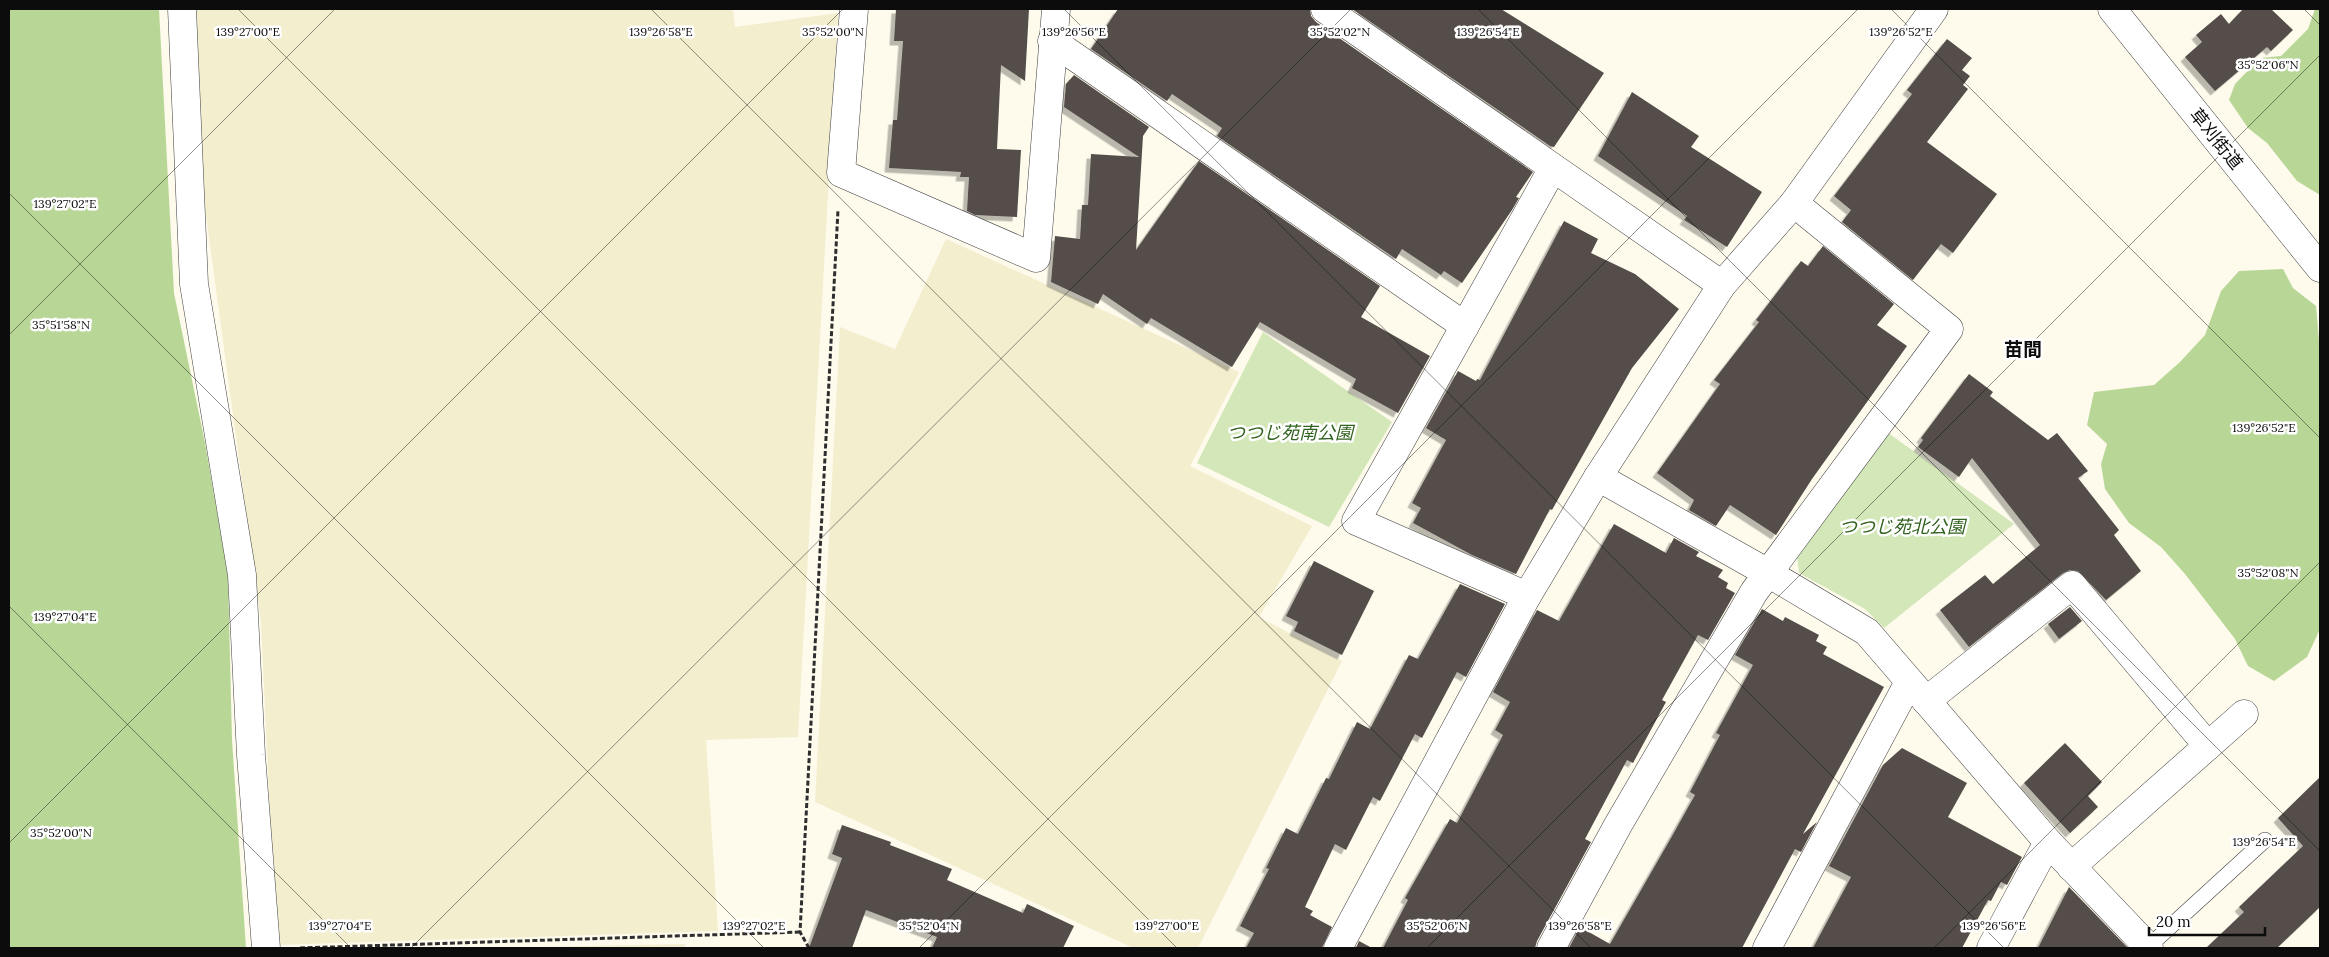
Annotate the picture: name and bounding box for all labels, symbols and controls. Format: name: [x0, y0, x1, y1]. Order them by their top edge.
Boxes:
text: 139°27'00"E: [216, 24, 280, 39]
text: 139°26'58"E: [629, 24, 693, 39]
text: 35°52'00"N: [802, 24, 864, 39]
text: 139°26'56"E: [1042, 24, 1106, 39]
text: 35°52'02"N: [1310, 24, 1370, 39]
text: 139°26'54"E: [1456, 24, 1520, 39]
text: 139°26'52"E: [1869, 24, 1933, 39]
text: 35°52'06"N: [2237, 57, 2299, 72]
street label: 草刈街道: [2185, 103, 2248, 174]
text: 139°27'02"E: [34, 196, 96, 211]
text: 35°51'58"N: [32, 317, 90, 332]
district label: 苗間: [2004, 337, 2042, 361]
text: 139°26'52"E: [2232, 420, 2296, 435]
park label: つつじ苑南公園: [1227, 421, 1356, 444]
park label: つつじ苑北公園: [1839, 515, 1968, 538]
text: 35°52'08"N: [2237, 565, 2299, 580]
text: 139°27'04"E: [34, 609, 96, 624]
text: 35°52'00"N: [30, 825, 92, 840]
text: 139°26'54"E: [2232, 834, 2296, 849]
scale bar: [2149, 904, 2265, 936]
text: 20 m: [2156, 912, 2191, 931]
text: 139°27'04"E: [309, 918, 371, 933]
text: 139°27'02"E: [723, 918, 785, 933]
text: 35°52'04"N: [899, 918, 959, 933]
text: 139°27'00"E: [1135, 918, 1199, 933]
text: 35°52'06"N: [1406, 918, 1468, 933]
text: 139°26'58"E: [1548, 918, 1612, 933]
text: 139°26'56"E: [1962, 918, 2026, 933]

